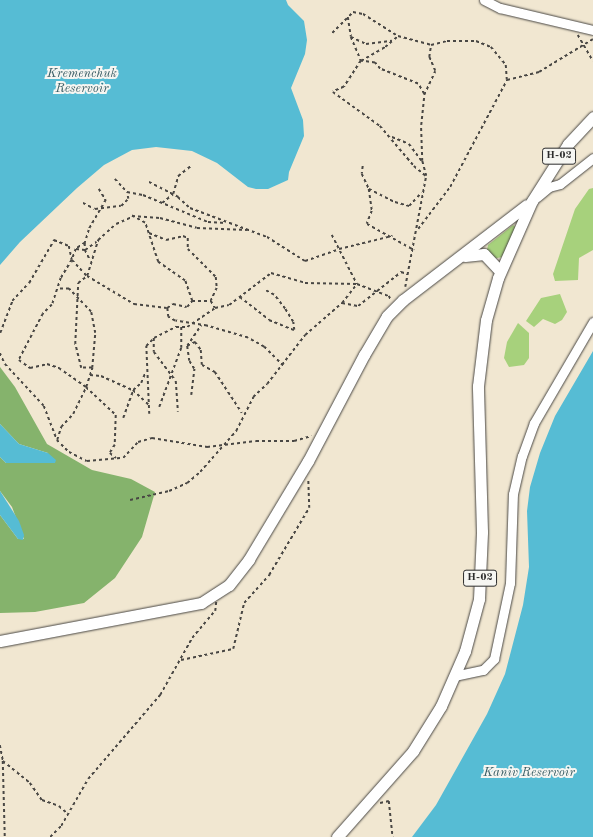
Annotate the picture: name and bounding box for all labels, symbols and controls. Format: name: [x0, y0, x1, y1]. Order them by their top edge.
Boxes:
water label: Kremenchuk Reservoir: [47, 67, 117, 98]
road number: Н-02: [542, 147, 576, 165]
road number: Н-02: [463, 569, 497, 587]
water label: Kaniv Reservoir: [483, 765, 575, 781]

